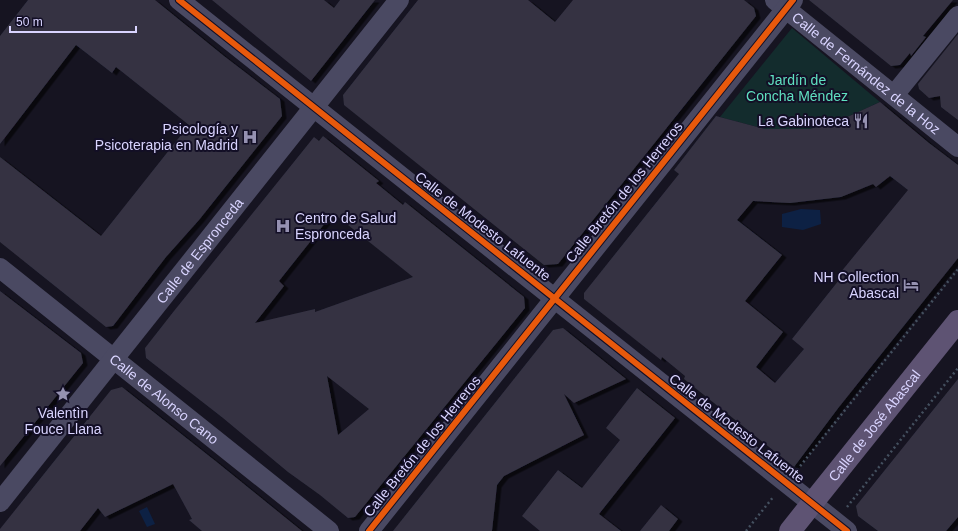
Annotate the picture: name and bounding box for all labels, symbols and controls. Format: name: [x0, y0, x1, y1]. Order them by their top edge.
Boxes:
scale bar: [10, 8, 136, 34]
street label: Calle de Fernández de la Hoz: [789, 9, 944, 138]
text: 50 m: [16, 15, 43, 29]
park label: Jardín de Concha Méndez: [746, 72, 848, 104]
restaurant icon: La Gabinoteca: [852, 112, 870, 130]
place label: La Gabinoteca: [758, 113, 849, 129]
street label: Calle Bretón de los Herreros: [562, 118, 686, 266]
place label: Psicología y Psicoterapia en Madrid: [95, 121, 238, 153]
hospital icon: Psicología y Psicoterapia en Madrid: [241, 128, 259, 146]
street label: Calle de Modesto Lafuente: [412, 168, 554, 284]
street label: Calle de Espronceda: [153, 195, 247, 307]
place label: Centro de Salud Espronceda: [295, 210, 396, 242]
hospital icon: Centro de Salud Espronceda: [274, 217, 292, 235]
place label: NH Collection Abascal: [813, 269, 899, 301]
hotel icon: NH Collection Abascal: [902, 276, 920, 294]
street label: Calle de Alonso Cano: [106, 351, 222, 448]
street label: Calle de José Abascal: [825, 367, 924, 484]
street label: Calle de Modesto Lafuente: [666, 370, 808, 486]
street label: Calle Bretón de los Herreros: [360, 372, 484, 520]
place icon: Valentìn Fouce Llana: [54, 385, 72, 403]
place label: Valentìn Fouce Llana: [24, 405, 102, 437]

